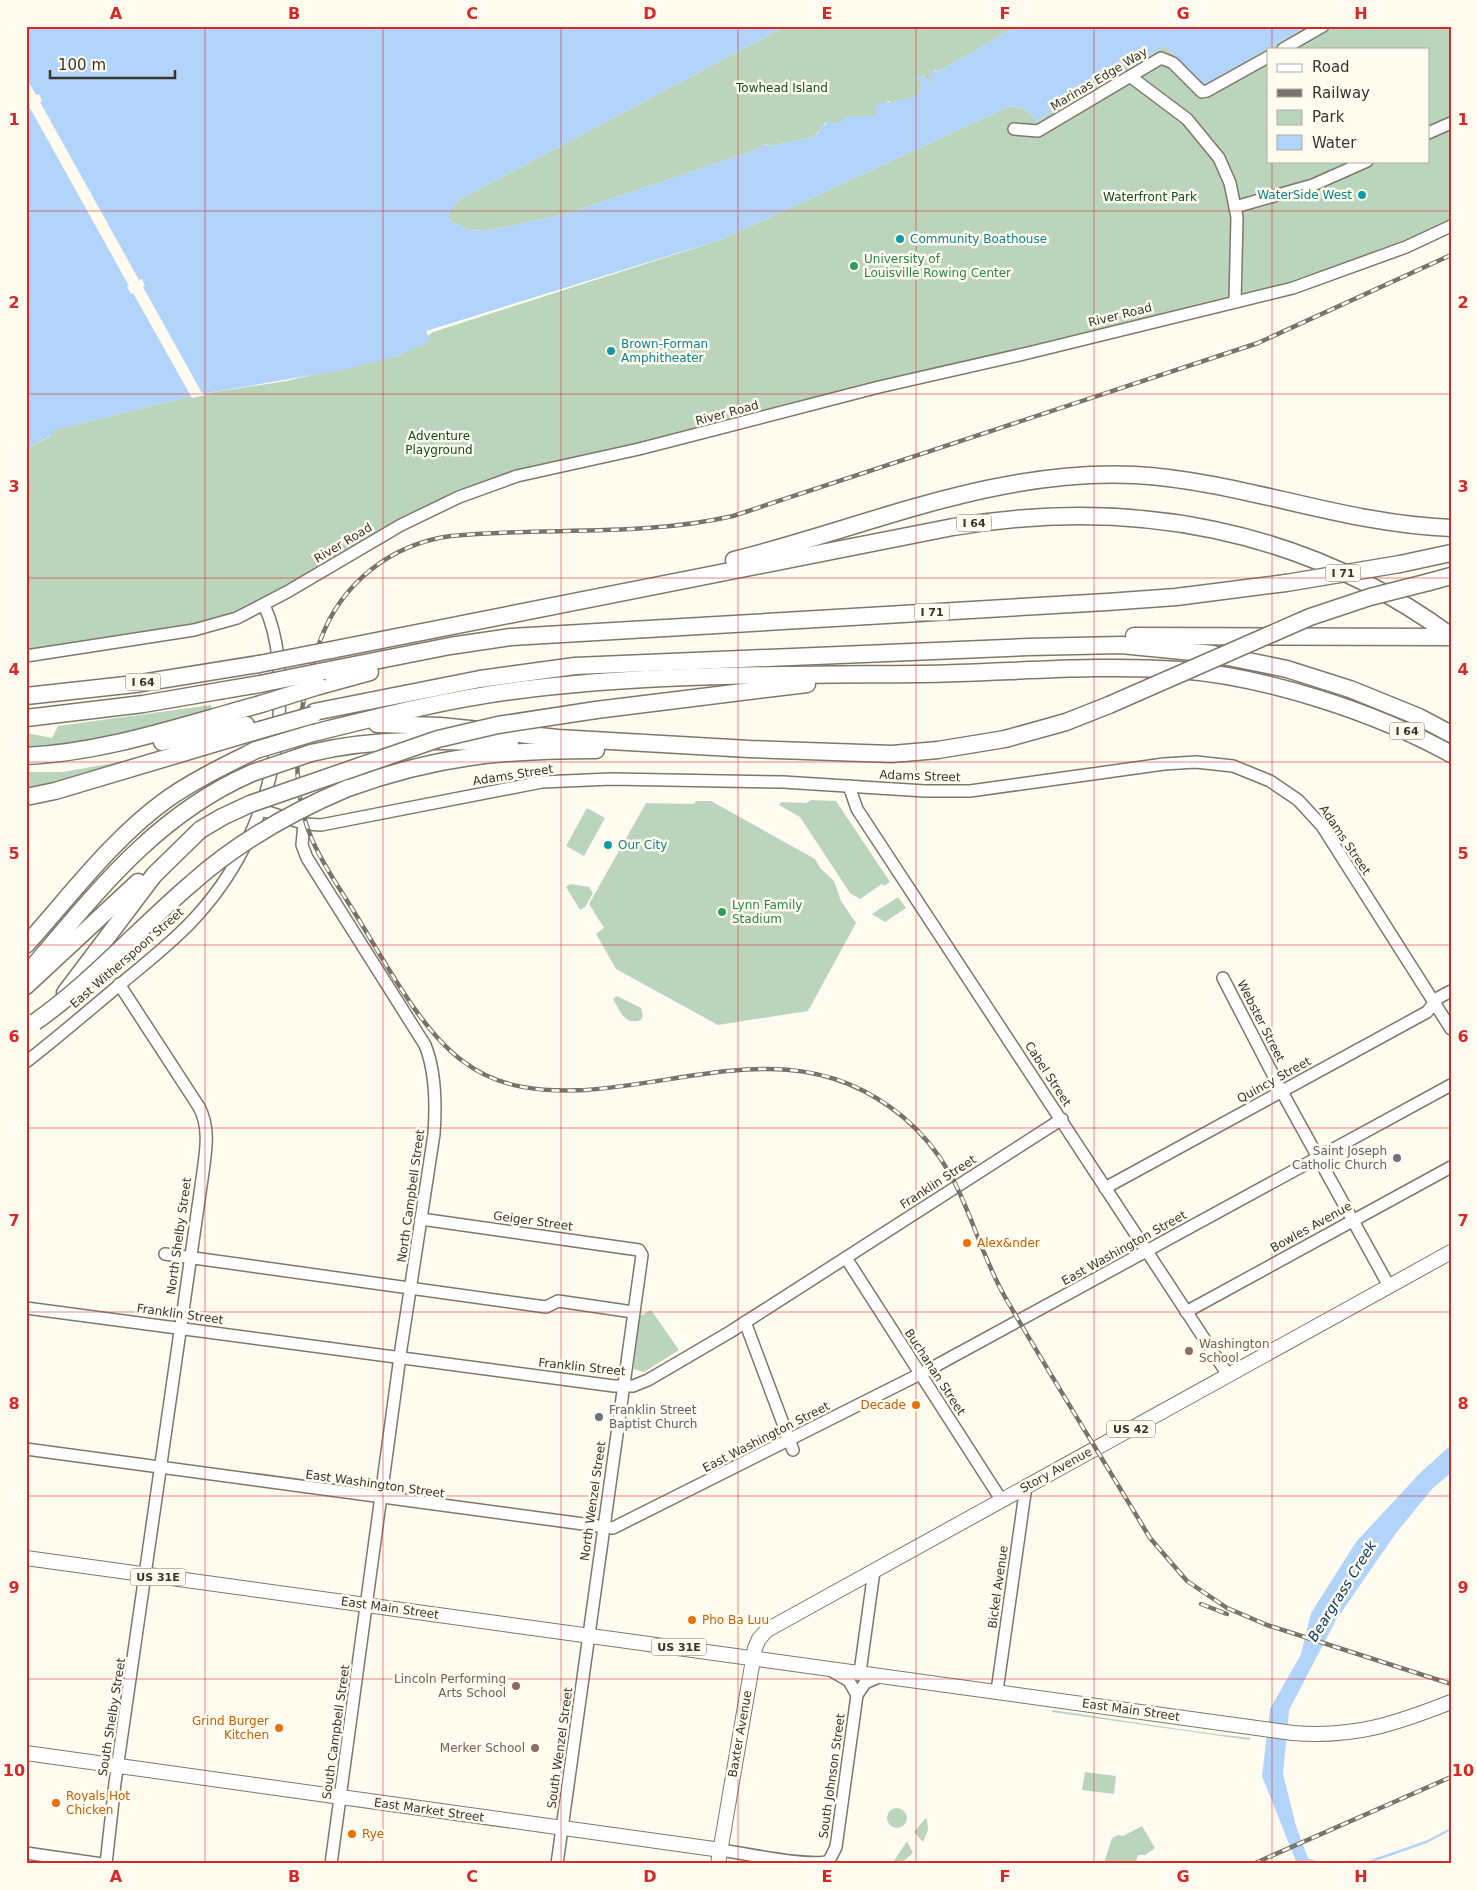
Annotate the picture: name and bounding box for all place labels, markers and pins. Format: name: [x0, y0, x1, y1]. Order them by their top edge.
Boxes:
place label: WaterSide West: [1257, 188, 1352, 202]
marker: WaterSide West: [1356, 189, 1368, 201]
place label: Community Boathouse: [910, 232, 1047, 246]
marker: Community Boathouse: [894, 233, 906, 245]
place label: University of Louisville Rowing Center: [864, 252, 1011, 280]
marker: University of Louisville Rowing Center: [848, 260, 860, 272]
place label: Brown-Forman Amphitheater: [621, 337, 708, 365]
marker: Brown-Forman Amphitheater: [605, 345, 617, 357]
place label: Our City: [618, 838, 667, 852]
marker: Our City: [602, 839, 614, 851]
place label: Lynn Family Stadium: [732, 898, 802, 926]
marker: Lynn Family Stadium: [716, 906, 728, 918]
place label: Saint Joseph Catholic Church: [1292, 1144, 1387, 1172]
marker: Saint Joseph Catholic Church: [1391, 1152, 1403, 1164]
place label: Alex&nder: [977, 1236, 1040, 1250]
marker: Alex&nder: [961, 1237, 973, 1249]
place label: Washington School: [1199, 1337, 1270, 1365]
marker: Washington School: [1183, 1345, 1195, 1357]
place label: Decade: [860, 1398, 906, 1412]
marker: Decade: [910, 1399, 922, 1411]
place label: Franklin Street Baptist Church: [609, 1403, 697, 1431]
marker: Franklin Street Baptist Church: [593, 1411, 605, 1423]
place label: Pho Ba Luu: [702, 1613, 769, 1627]
marker: Pho Ba Luu: [686, 1614, 698, 1626]
place label: Lincoln Performing Arts School: [394, 1672, 506, 1700]
marker: Lincoln Performing Arts School: [510, 1680, 522, 1692]
place label: Grind Burger Kitchen: [192, 1714, 269, 1742]
marker: Grind Burger Kitchen: [273, 1722, 285, 1734]
place label: Merker School: [440, 1741, 525, 1755]
marker: Merker School: [529, 1742, 541, 1754]
place label: Royals Hot Chicken: [66, 1789, 130, 1817]
marker: Royals Hot Chicken: [50, 1797, 62, 1809]
place label: Rye: [362, 1827, 384, 1841]
marker: Rye: [346, 1828, 358, 1840]

